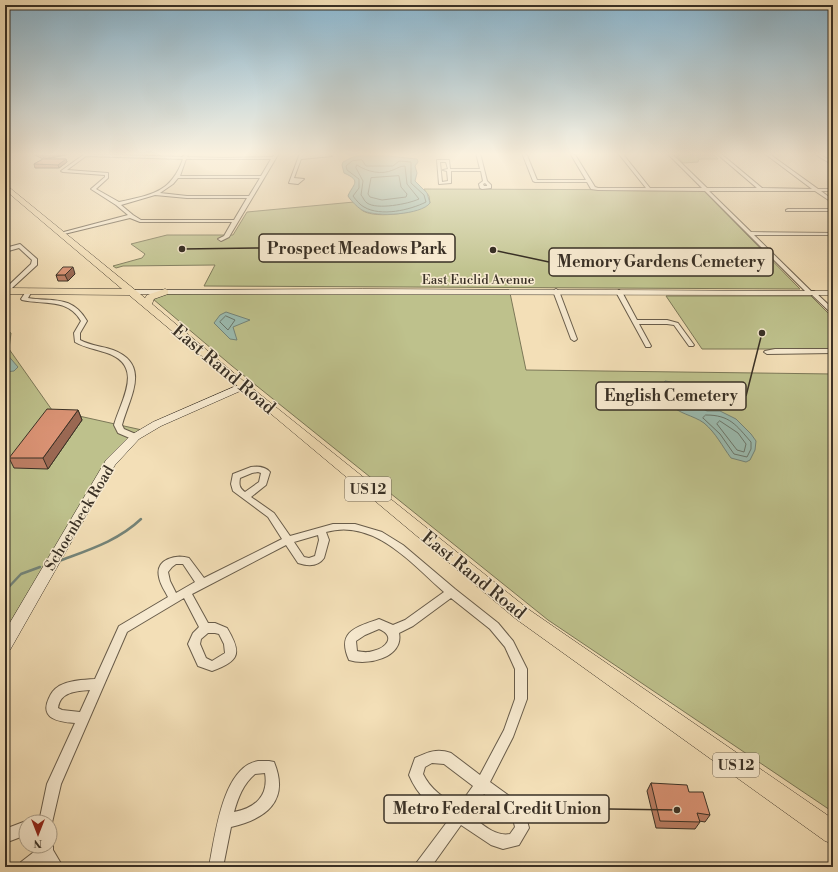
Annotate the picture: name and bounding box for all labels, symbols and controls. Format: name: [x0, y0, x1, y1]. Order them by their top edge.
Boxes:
callout: Prospect Meadows Park: [259, 234, 455, 262]
text: Prospect Meadows Park: [267, 239, 448, 259]
callout: Memory Gardens Cemetery: [549, 248, 773, 276]
text: Memory Gardens Cemetery: [557, 252, 766, 272]
street label: East Euclid Avenue: [422, 272, 535, 288]
street label: East Rand Road: [167, 319, 281, 420]
callout: English Cemetery: [596, 382, 746, 410]
text: English Cemetery: [604, 386, 739, 406]
street label: Schoenbeck Road: [41, 462, 119, 574]
road number: US 12: [345, 477, 391, 501]
street label: East Rand Road: [417, 526, 531, 625]
road number: US 12: [713, 753, 759, 777]
callout: Metro Federal Credit Union: [384, 795, 609, 823]
text: Metro Federal Credit Union: [393, 799, 601, 819]
north arrow: [18, 814, 58, 854]
text: N: [33, 836, 42, 850]

